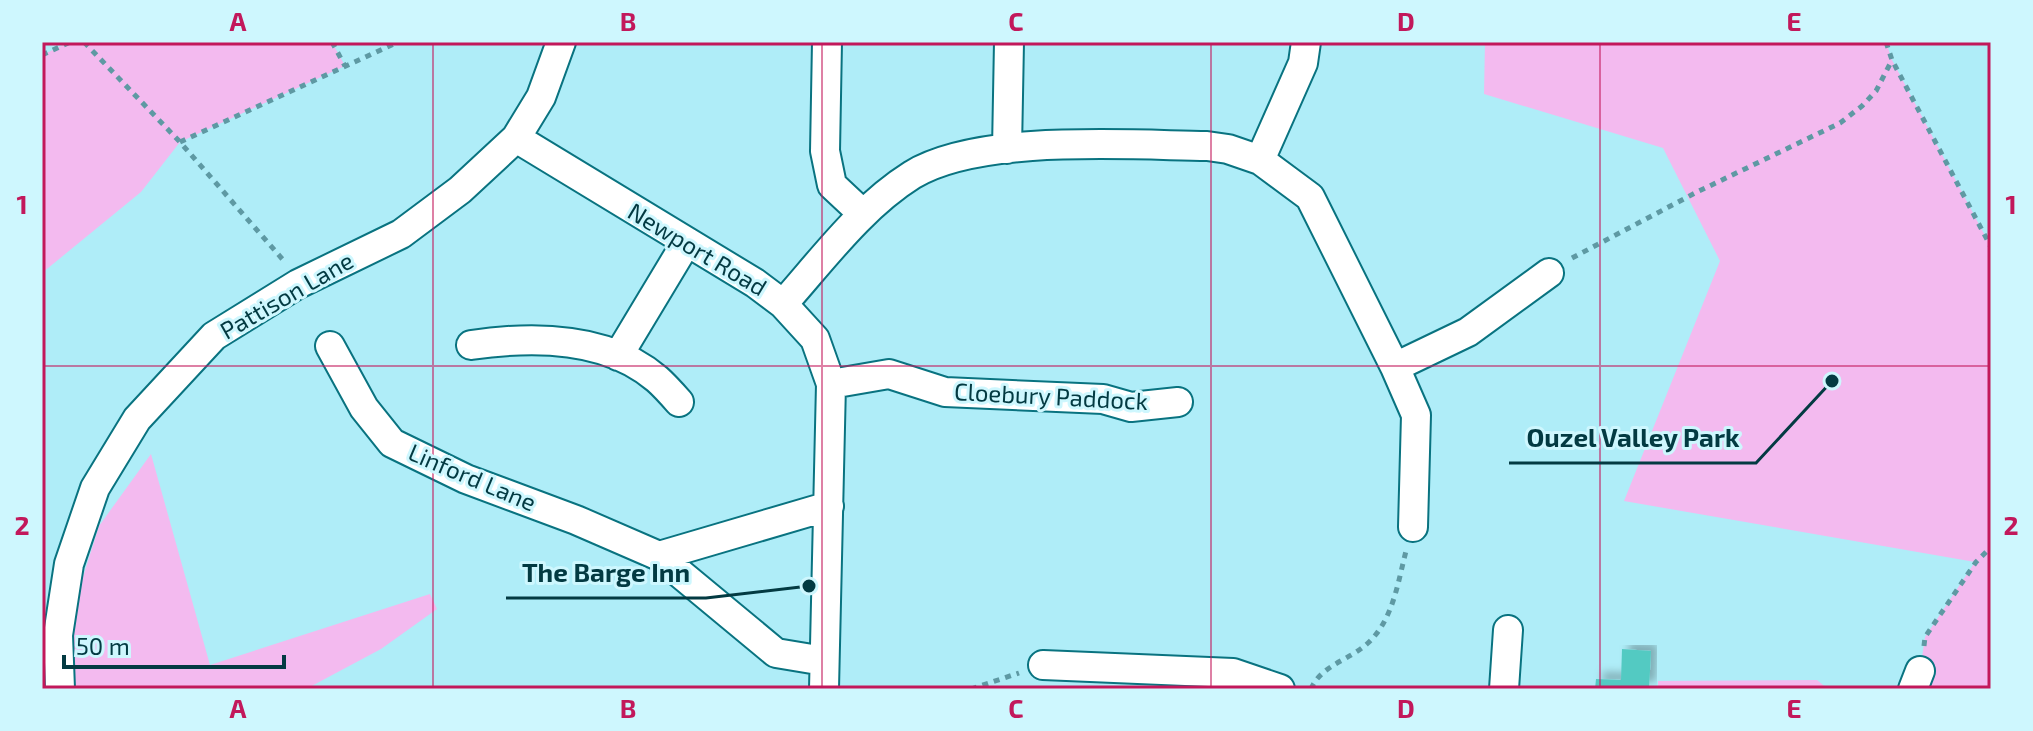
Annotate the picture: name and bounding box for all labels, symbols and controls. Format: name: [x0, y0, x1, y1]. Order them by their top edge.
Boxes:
text: A: [230, 5, 247, 36]
text: B: [620, 5, 636, 36]
text: C: [1008, 5, 1024, 36]
text: D: [1397, 5, 1415, 36]
text: E: [1786, 5, 1802, 36]
text: 1: [16, 188, 28, 219]
text: 1: [2005, 188, 2017, 219]
street label: Newport Road: [623, 196, 772, 301]
street label: Pattison Lane: [215, 245, 358, 344]
street label: Cloebury Paddock: [953, 376, 1149, 415]
callout: Ouzel Valley Park: [1509, 413, 1756, 463]
text: Ouzel Valley Park: [1526, 421, 1740, 453]
street label: Linford Lane: [404, 437, 541, 516]
text: 2: [14, 509, 30, 540]
text: 2: [2003, 509, 2019, 540]
callout: The Barge Inn: [506, 548, 706, 598]
text: The Barge Inn: [522, 556, 690, 587]
scale bar: [64, 619, 284, 669]
text: 50 m: [76, 631, 130, 660]
text: A: [230, 692, 247, 723]
text: B: [620, 692, 636, 723]
text: C: [1008, 692, 1024, 723]
text: D: [1397, 692, 1415, 723]
text: E: [1786, 692, 1802, 723]

